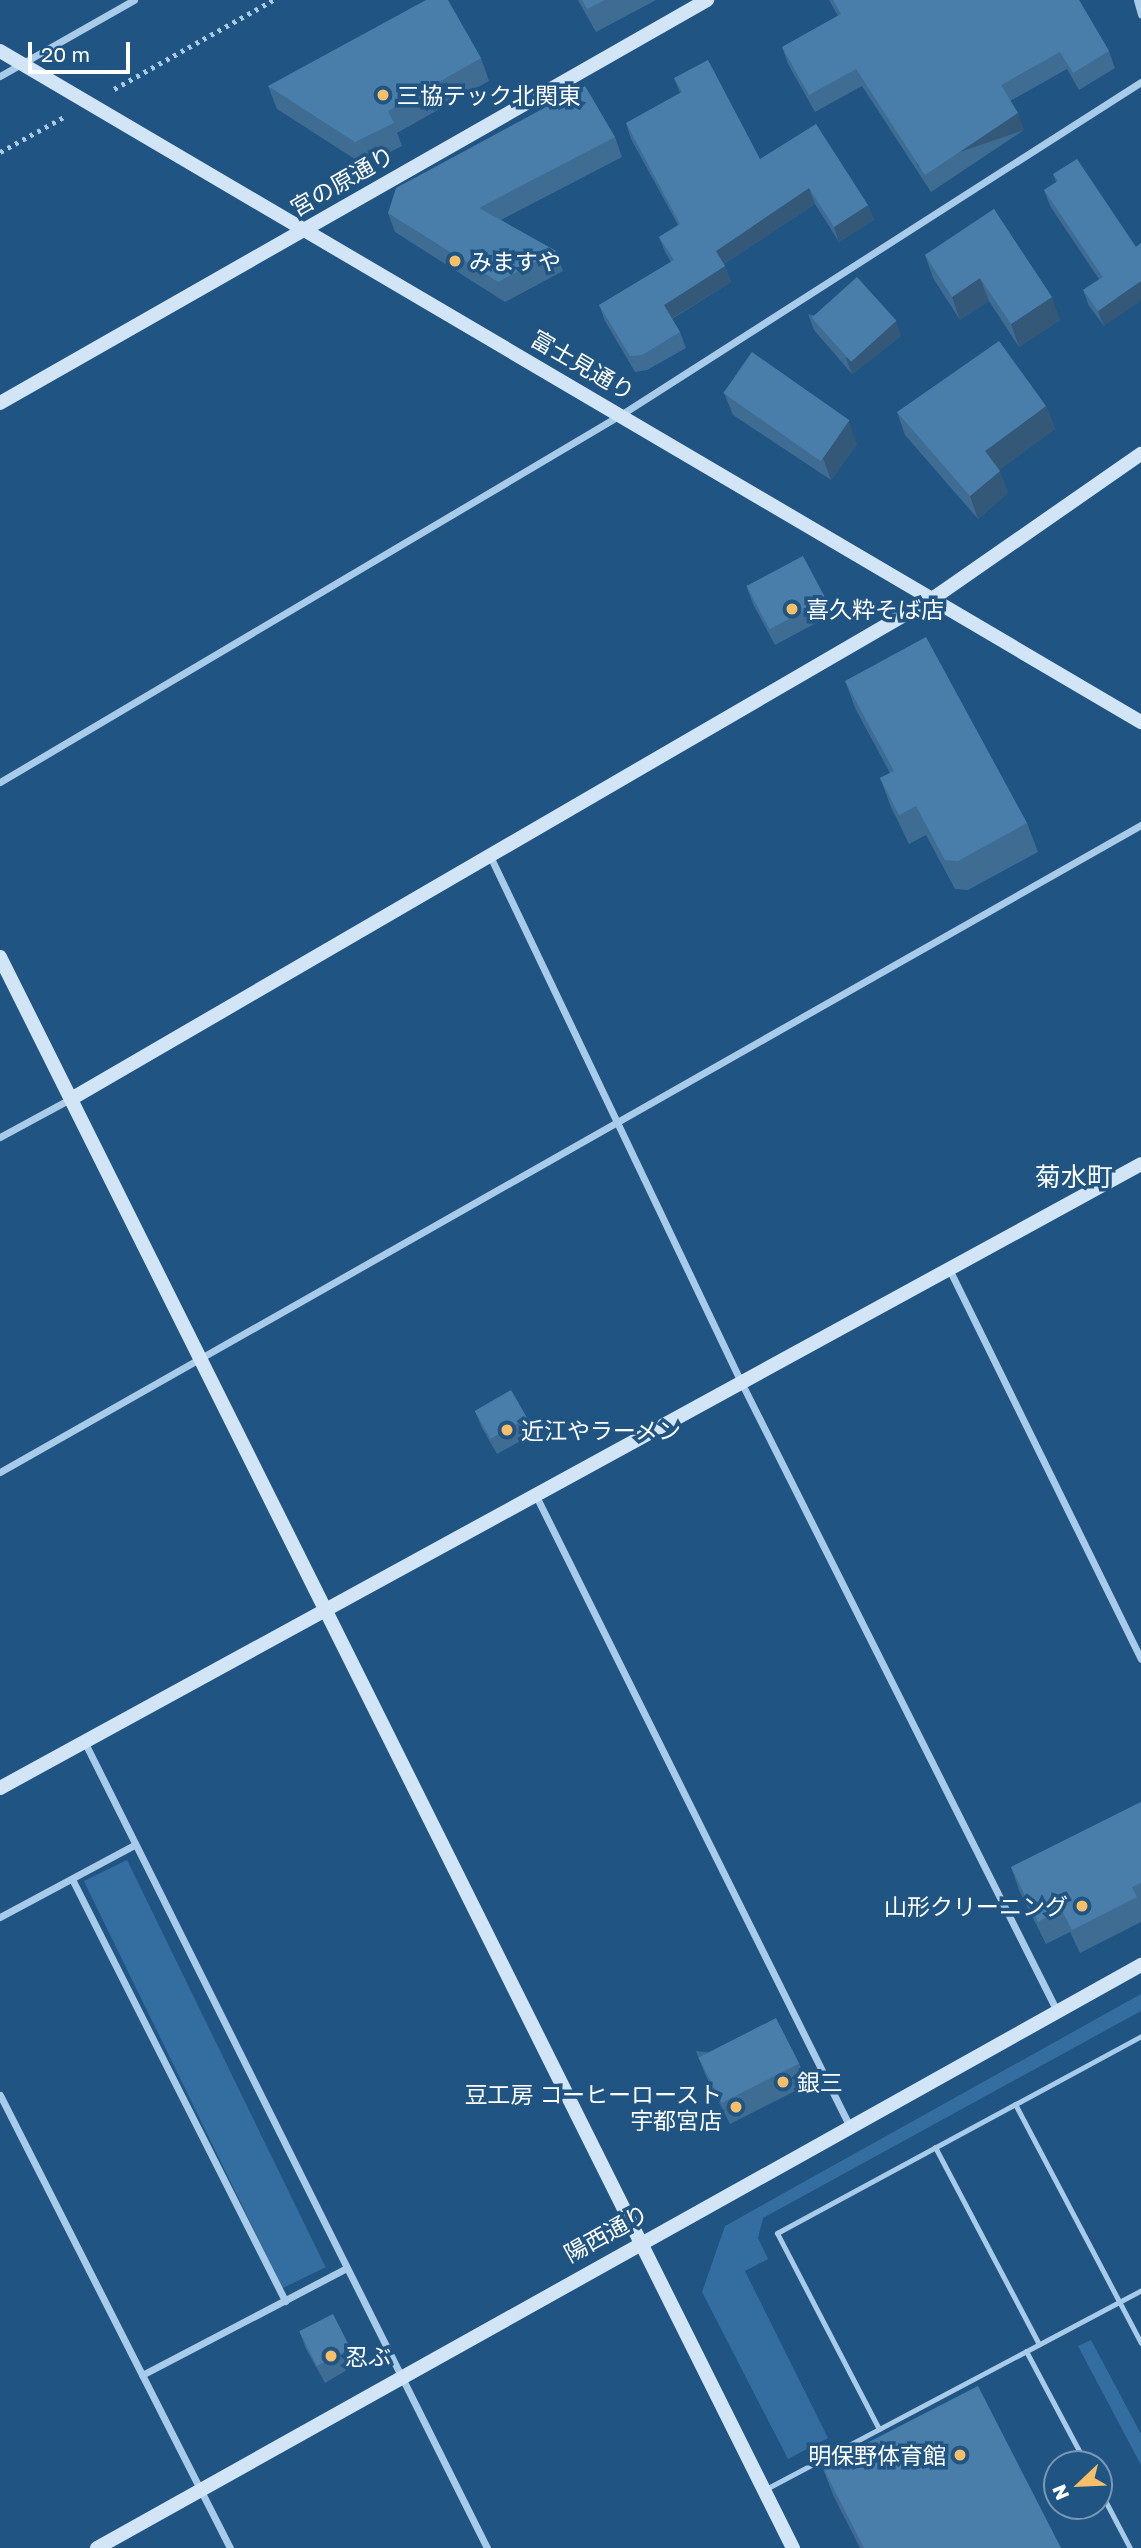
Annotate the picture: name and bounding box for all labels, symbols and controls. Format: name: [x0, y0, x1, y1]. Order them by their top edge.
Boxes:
scale bar: [32, 28, 133, 72]
text: 20 m: [41, 41, 90, 67]
place label: 三協テック北関東: [397, 81, 581, 109]
marker: 三協テック北関東: [375, 87, 391, 103]
street label: 宮の原通り: [285, 140, 399, 222]
place label: みますや: [469, 247, 561, 275]
marker: みますや: [447, 253, 463, 269]
street label: 富士見通り: [526, 324, 640, 406]
place label: 喜久粋そば店: [806, 595, 944, 623]
marker: 喜久粋そば店: [784, 601, 800, 617]
district label: 菊水町: [1035, 1161, 1113, 1193]
place label: 近江やラーメン: [521, 1416, 682, 1444]
marker: 近江やラーメン: [499, 1422, 515, 1438]
place label: 山形クリーニング: [884, 1892, 1068, 1920]
marker: 山形クリーニング: [1074, 1898, 1090, 1914]
place label: 銀三: [797, 2068, 843, 2096]
marker: 銀三: [775, 2074, 791, 2090]
place label: 豆工房 コーヒーロースト 宇都宮店: [463, 2080, 722, 2134]
marker: 豆工房 コーヒーロースト 宇都宮店: [728, 2099, 744, 2115]
street label: 陽西通り: [559, 2199, 653, 2267]
place label: 忍ぶ: [345, 2342, 391, 2370]
marker: 忍ぶ: [323, 2348, 339, 2364]
place label: 明保野体育館: [808, 2441, 946, 2469]
marker: 明保野体育館: [952, 2447, 968, 2463]
north arrow: [1043, 2450, 1113, 2520]
text: N: [1047, 2481, 1073, 2504]

